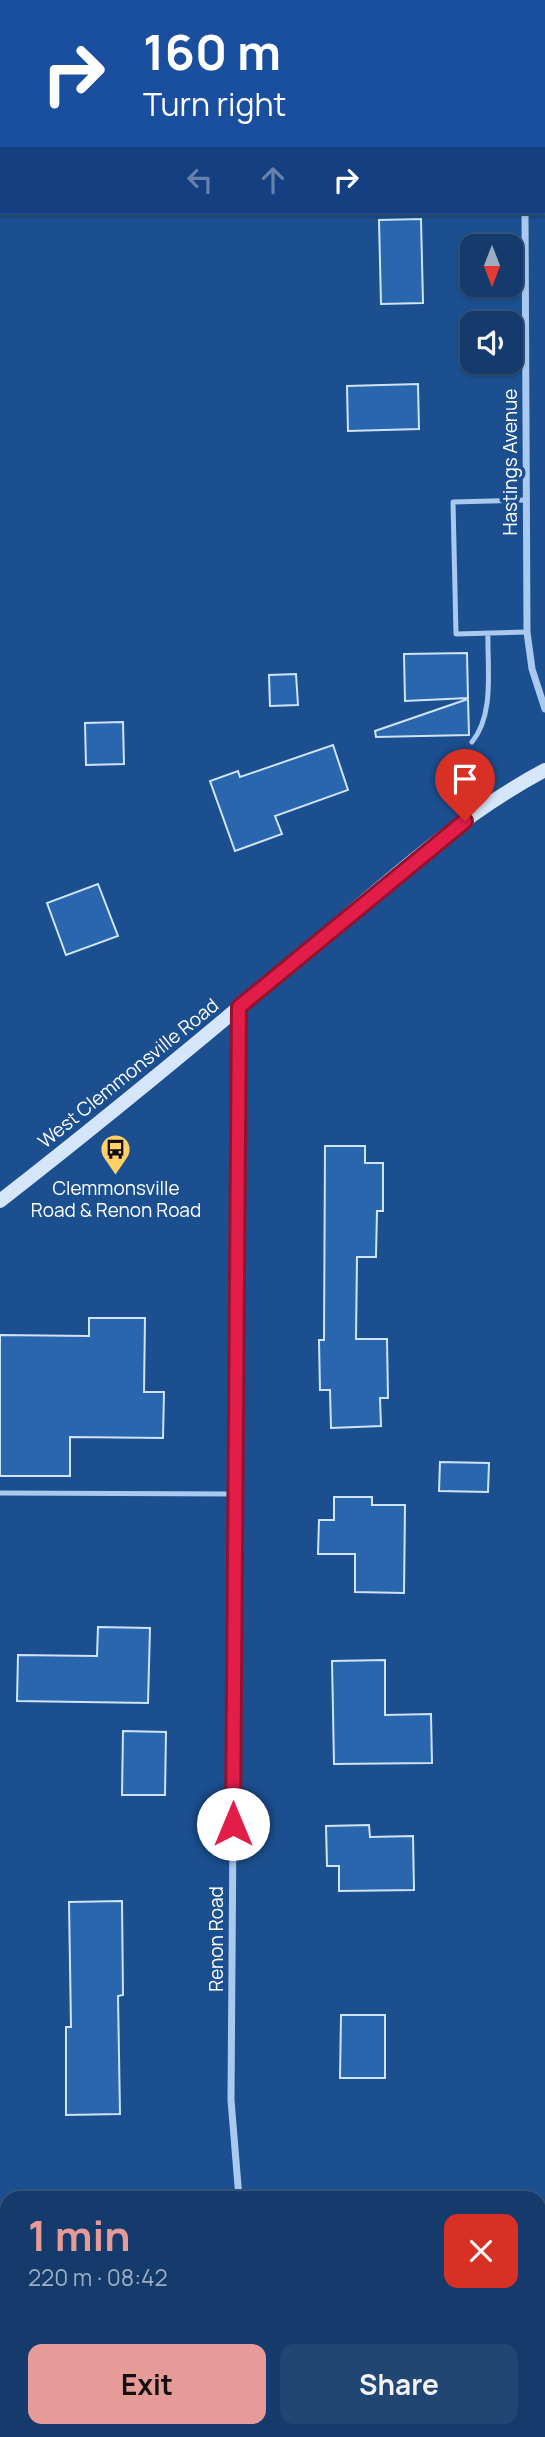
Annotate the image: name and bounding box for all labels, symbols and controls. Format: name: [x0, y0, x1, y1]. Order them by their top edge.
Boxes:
text: 160 m: [143, 18, 281, 85]
icon: right: [28, 28, 119, 119]
text: Turn right: [143, 82, 286, 126]
icon: left: [181, 161, 219, 199]
icon: ahead: [254, 161, 292, 199]
icon: right: [327, 161, 365, 199]
north arrow: [460, 234, 523, 298]
map controls: [460, 234, 523, 374]
button: sound: [460, 311, 523, 374]
street label: Hastings Avenue: [497, 389, 523, 535]
pin: [435, 749, 495, 821]
icon: arrive: [446, 760, 484, 798]
street label: West Clemmonsville Road: [32, 992, 224, 1154]
bus stop icon: Clemmonsville Road & Renon Road: [99, 1132, 133, 1176]
place label: Clemmonsville Road & Renon Road: [31, 1175, 201, 1223]
position arrow: [196, 1787, 270, 1861]
street label: Renon Road: [203, 1886, 229, 1992]
text: 1 min: [28, 2206, 131, 2264]
button: close: [444, 2214, 518, 2288]
text: 220 m · 08:42: [28, 2261, 168, 2293]
button: Exit: [28, 2344, 266, 2424]
button: Share: [280, 2344, 518, 2424]

